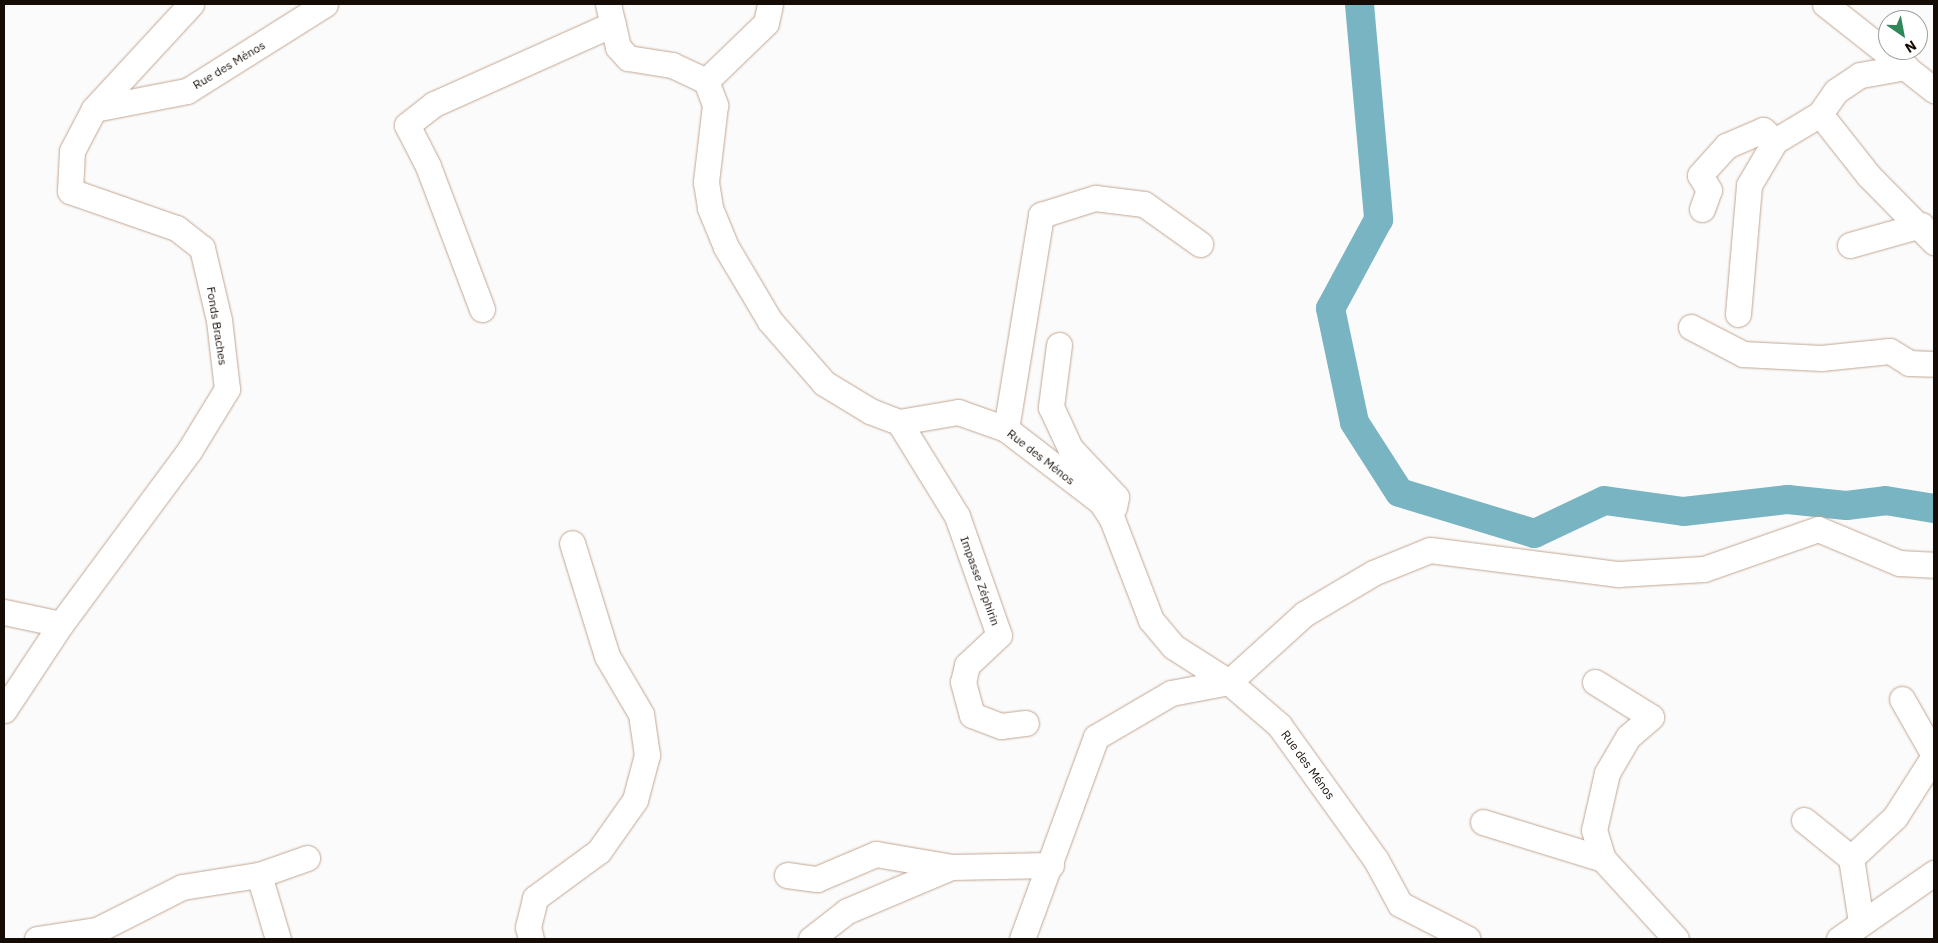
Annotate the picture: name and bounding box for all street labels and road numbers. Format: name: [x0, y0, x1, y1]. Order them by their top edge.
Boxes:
street label: Rue des Ménos: [190, 38, 268, 92]
street label: Fonds Braches: [204, 286, 230, 366]
street label: Rue des Ménos: [1004, 426, 1078, 488]
street label: Impasse Zéphirin: [957, 534, 1003, 628]
street label: Rue des Ménos: [1278, 728, 1338, 802]

